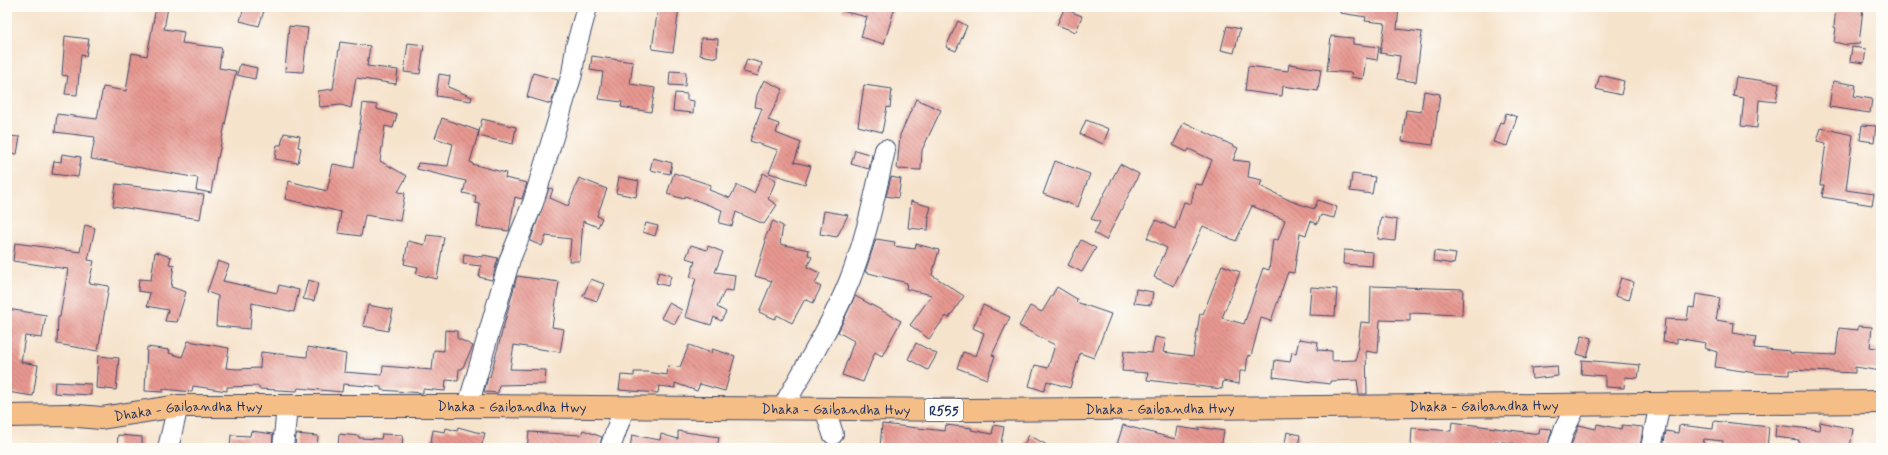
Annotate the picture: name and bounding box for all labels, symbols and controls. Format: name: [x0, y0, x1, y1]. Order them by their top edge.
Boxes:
street label: Dhaka - Gaibandha Hwy: [1409, 397, 1559, 416]
street label: Dhaka - Gaibandha Hwy: [113, 398, 263, 426]
street label: Dhaka - Gaibandha Hwy: [437, 398, 587, 417]
road number: R555: [925, 399, 963, 421]
street label: Dhaka - Gaibandha Hwy: [761, 400, 911, 420]
street label: Dhaka - Gaibandha Hwy: [1085, 400, 1235, 419]

